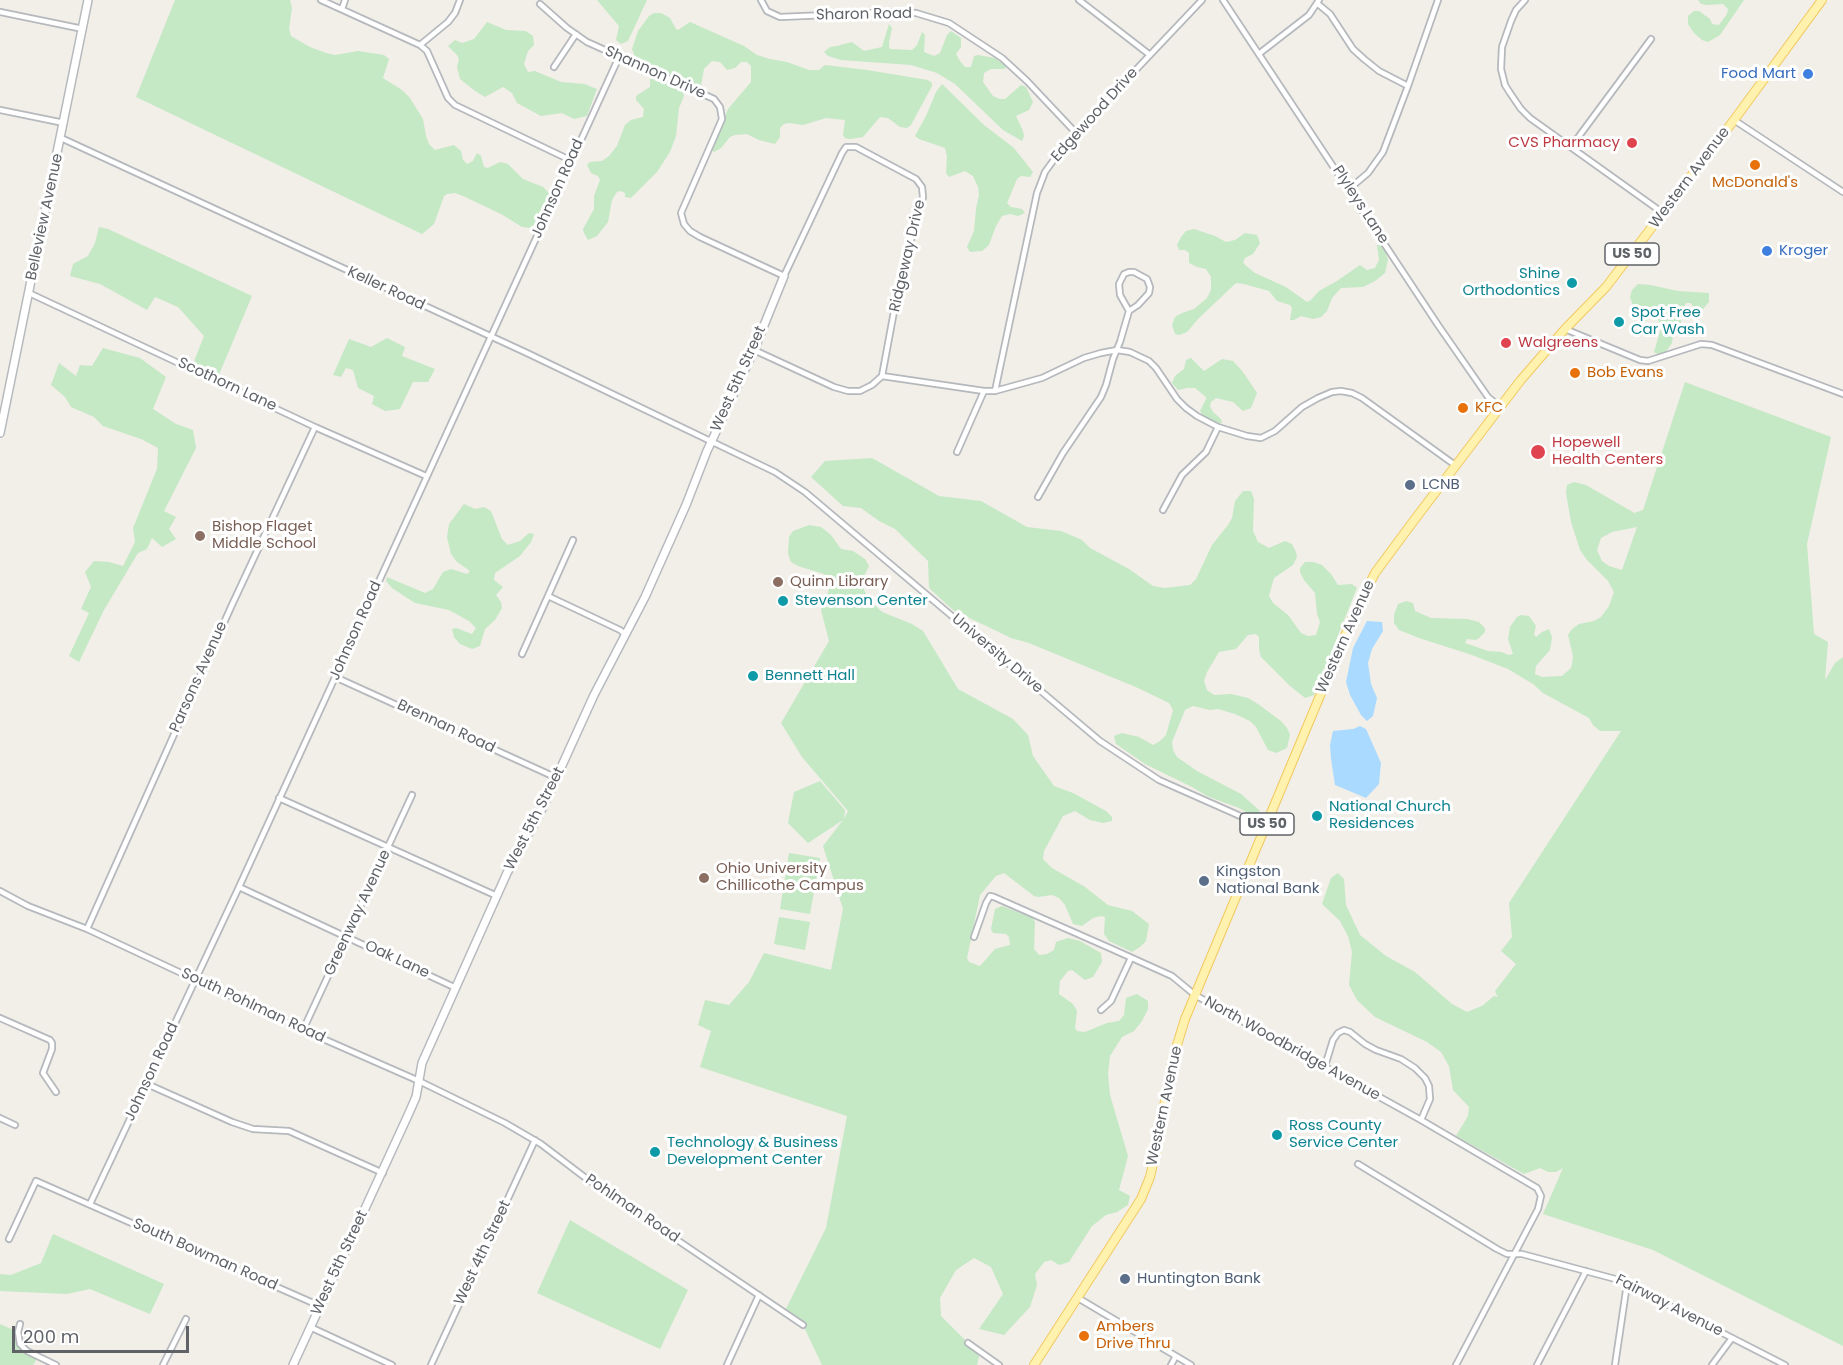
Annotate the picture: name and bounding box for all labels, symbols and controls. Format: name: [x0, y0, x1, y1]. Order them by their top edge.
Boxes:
street label: Sharon Road: [816, 5, 912, 25]
street label: Shannon Drive: [602, 43, 708, 103]
street label: Edgewood Drive: [1048, 64, 1142, 166]
place label: Food Mart: [1721, 65, 1796, 83]
marker: Food Mart: [1801, 67, 1815, 81]
street label: Western Avenue: [1646, 124, 1734, 232]
place label: CVS Pharmacy: [1508, 134, 1620, 152]
marker: CVS Pharmacy: [1625, 136, 1639, 150]
street label: Johnson Road: [528, 137, 588, 241]
street label: Belleview Avenue: [23, 152, 67, 282]
marker: McDonald's: [1748, 158, 1762, 172]
street label: Plyleys Lane: [1328, 163, 1392, 247]
place label: McDonald's: [1712, 174, 1798, 192]
street label: Ridgeway Drive: [886, 198, 930, 314]
place label: Kroger: [1779, 242, 1828, 260]
road number: US 50: [1605, 243, 1659, 265]
marker: Kroger: [1760, 244, 1774, 258]
street label: Keller Road: [344, 263, 428, 315]
place label: Shine Orthodontics: [1463, 265, 1560, 300]
marker: Shine Orthodontics: [1565, 276, 1579, 290]
place label: Spot Free Car Wash: [1631, 304, 1705, 339]
marker: Spot Free Car Wash: [1612, 315, 1626, 329]
street label: West 5th Street: [708, 323, 770, 435]
place label: Walgreens: [1518, 334, 1598, 352]
marker: Walgreens: [1499, 336, 1513, 350]
street label: Scothorn Lane: [175, 354, 279, 416]
place label: Bob Evans: [1587, 364, 1664, 382]
marker: Bob Evans: [1568, 366, 1582, 380]
place label: KFC: [1475, 399, 1503, 417]
marker: KFC: [1456, 401, 1470, 415]
place label: Hopewell Health Centers: [1552, 434, 1663, 469]
marker: Hopewell Health Centers: [1529, 443, 1547, 461]
place label: LCNB: [1422, 476, 1460, 494]
marker: LCNB: [1403, 478, 1417, 492]
place label: Bishop Flaget Middle School: [212, 518, 316, 553]
marker: Bishop Flaget Middle School: [193, 529, 207, 543]
place label: Quinn Library: [790, 573, 888, 591]
marker: Quinn Library: [771, 575, 785, 589]
street label: Western Avenue: [1313, 578, 1379, 696]
street label: Johnson Road: [326, 579, 386, 683]
place label: Stevenson Center: [795, 592, 928, 610]
marker: Stevenson Center: [776, 594, 790, 608]
street label: University Drive: [948, 611, 1046, 697]
street label: Parsons Avenue: [166, 619, 232, 735]
place label: Bennett Hall: [765, 667, 855, 685]
marker: Bennett Hall: [746, 669, 760, 683]
street label: Brennan Road: [394, 696, 498, 758]
street label: West 5th Street: [501, 764, 569, 874]
place label: National Church Residences: [1329, 798, 1451, 833]
marker: National Church Residences: [1310, 809, 1324, 823]
road number: US 50: [1240, 813, 1294, 835]
street label: Greenway Avenue: [321, 847, 395, 979]
place label: Ohio University Chillicothe Campus: [716, 860, 864, 895]
place label: Kingston National Bank: [1216, 863, 1320, 898]
marker: Ohio University Chillicothe Campus: [697, 871, 711, 885]
marker: Kingston National Bank: [1197, 874, 1211, 888]
street label: Oak Lane: [362, 937, 432, 983]
street label: South Pohlman Road: [178, 965, 328, 1047]
street label: North Woodbridge Avenue: [1201, 993, 1383, 1105]
street label: Johnson Road: [121, 1020, 183, 1124]
street label: Western Avenue: [1144, 1044, 1186, 1168]
place label: Ross County Service Center: [1289, 1117, 1398, 1152]
marker: Ross County Service Center: [1270, 1128, 1284, 1142]
place label: Technology & Business Development Center: [667, 1134, 838, 1169]
marker: Technology & Business Development Center: [648, 1145, 662, 1159]
street label: Pohlman Road: [581, 1171, 683, 1247]
street label: West 4th Street: [451, 1198, 515, 1308]
street label: West 5th Street: [308, 1208, 372, 1318]
street label: South Bowman Road: [130, 1215, 280, 1295]
place label: Huntington Bank: [1137, 1270, 1261, 1288]
street label: Fairway Avenue: [1612, 1271, 1726, 1341]
marker: Huntington Bank: [1118, 1272, 1132, 1286]
scale bar: [15, 1314, 192, 1352]
place label: Ambers Drive Thru: [1096, 1318, 1171, 1353]
text: 200 m: [23, 1324, 79, 1349]
marker: Ambers Drive Thru: [1077, 1329, 1091, 1343]

